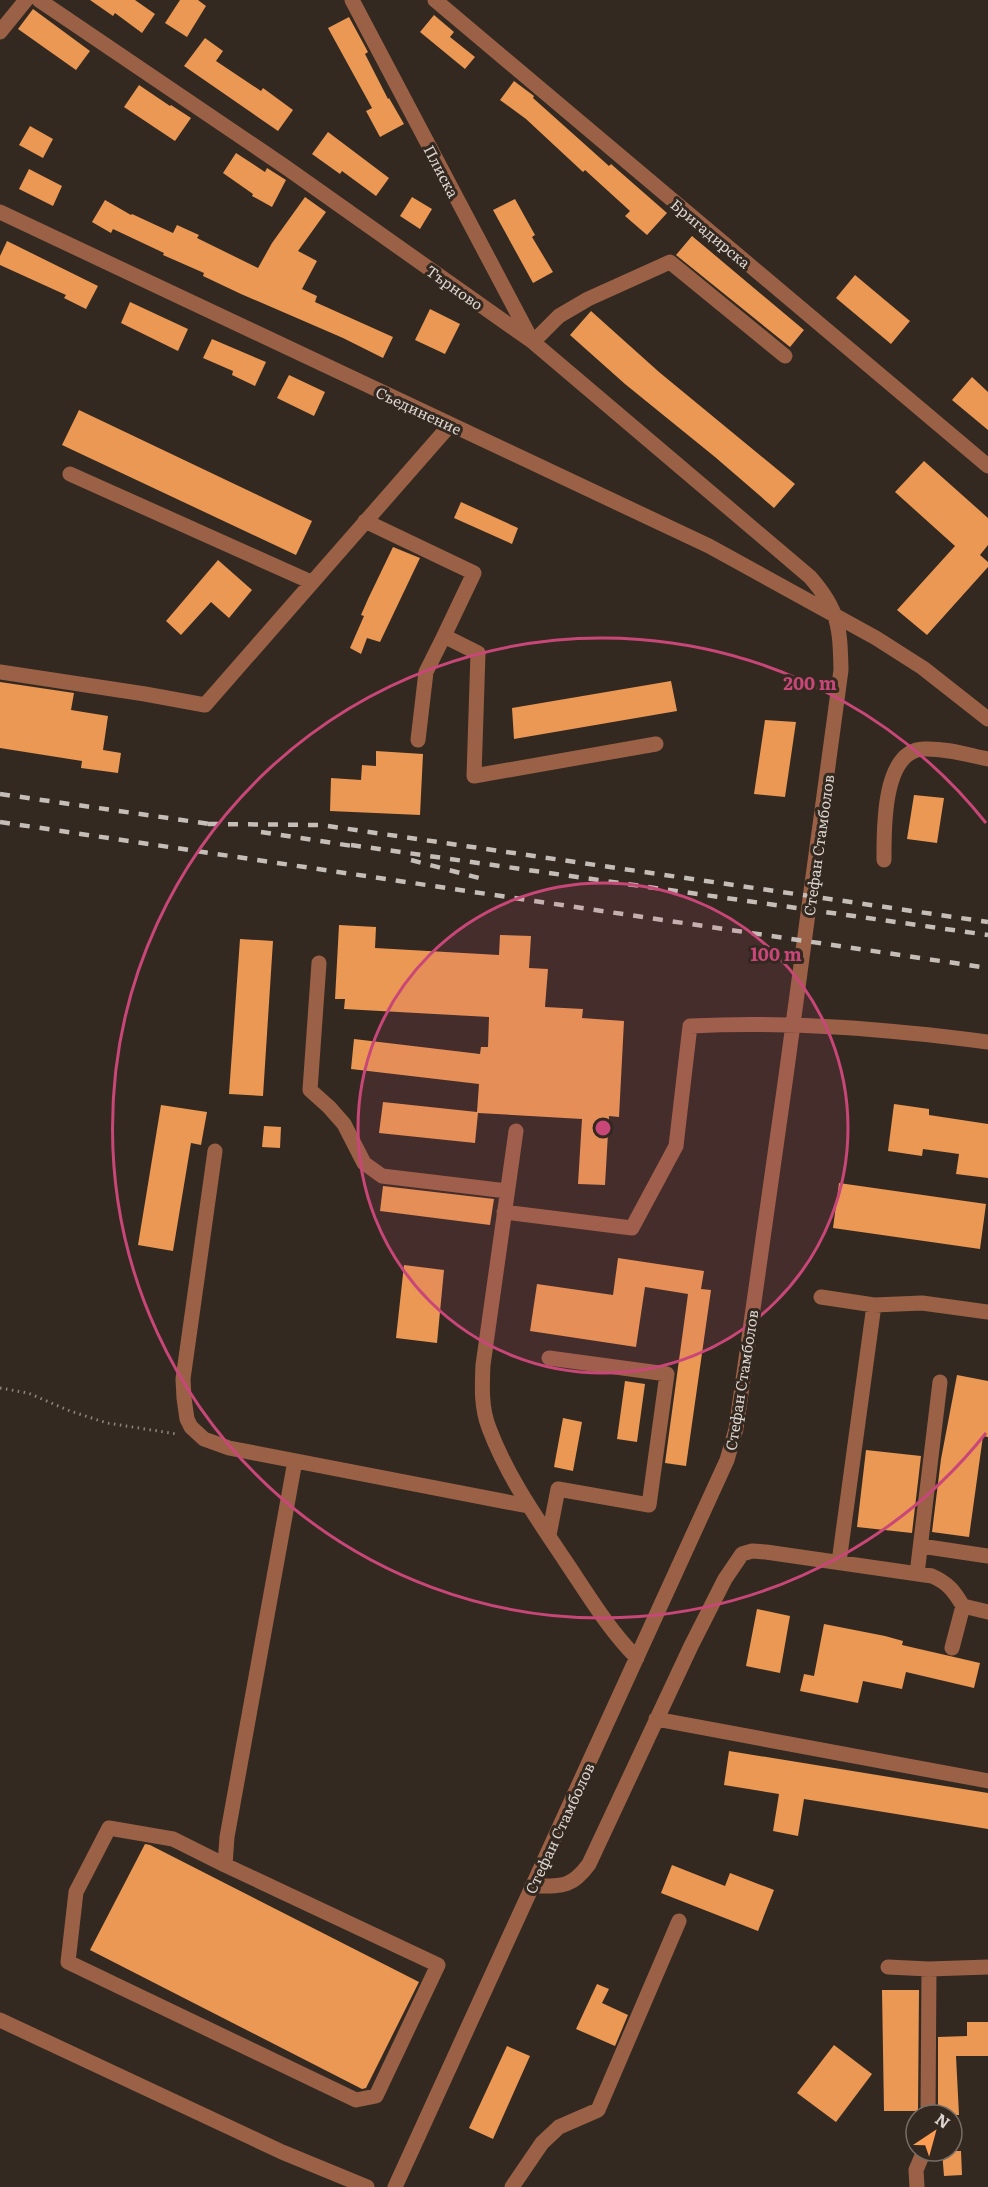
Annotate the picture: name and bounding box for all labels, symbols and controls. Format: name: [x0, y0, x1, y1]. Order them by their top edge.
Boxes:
street label: Плиска: [419, 141, 466, 202]
street label: Бригадирска: [666, 193, 757, 274]
street label: Търново: [422, 259, 489, 315]
street label: Съединение: [372, 380, 466, 440]
text: 200 m: [783, 669, 837, 696]
street label: Стефан Стамболов: [797, 773, 839, 917]
text: 100 m: [750, 940, 802, 967]
centre of rings: [593, 1118, 613, 1138]
street label: Стефан Стамболов: [719, 1308, 763, 1452]
street label: Стефан Стамболов: [518, 1759, 600, 1897]
north arrow: [904, 2103, 964, 2163]
text: N: [931, 2106, 956, 2134]

